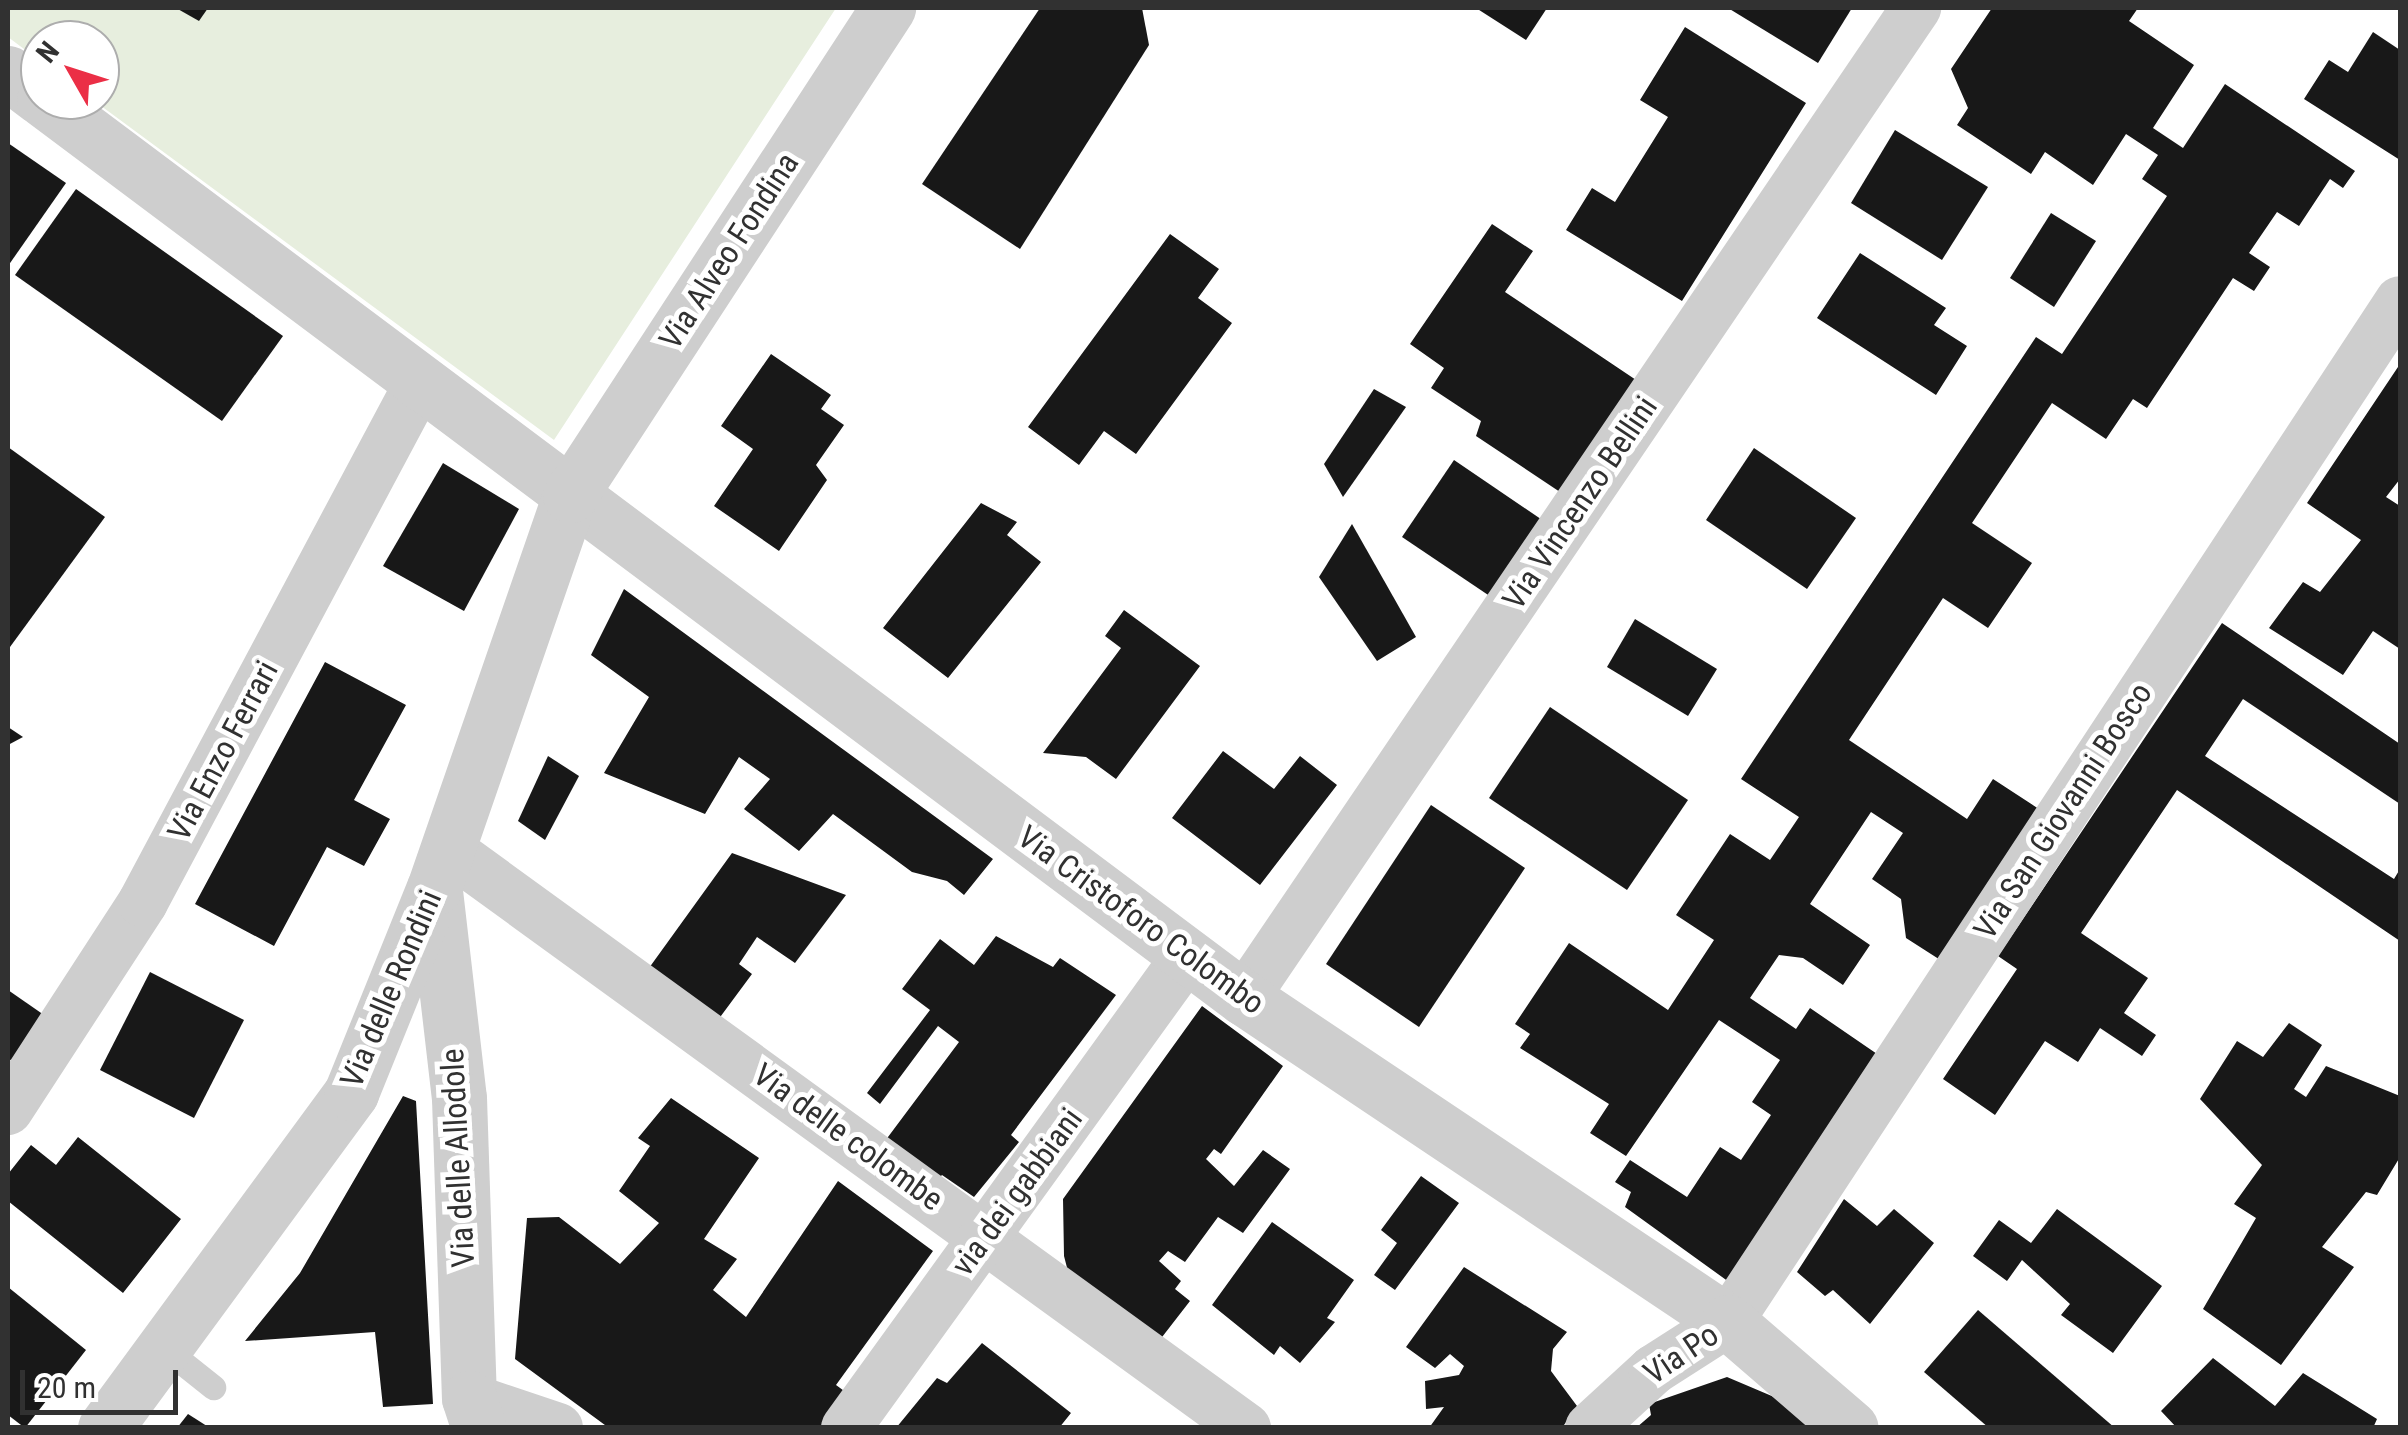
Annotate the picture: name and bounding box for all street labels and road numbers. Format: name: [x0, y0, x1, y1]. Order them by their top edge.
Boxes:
street label: Via Alveo Fondina: [651, 146, 807, 356]
street label: Via Vincenzo Bellini: [1495, 389, 1665, 617]
street label: Via Enzo Ferrari: [160, 655, 286, 847]
street label: Via San Giovanni Bosco: [1966, 675, 2160, 947]
street label: Via Cristoforo Colombo: [1010, 818, 1272, 1022]
street label: Via delle Rondini: [332, 885, 450, 1093]
street label: Via delle Allodole: [433, 1047, 483, 1269]
street label: Via delle colombe: [746, 1055, 950, 1219]
street label: via dei gabbiani: [943, 1101, 1091, 1283]
street label: Via Po: [1636, 1315, 1726, 1393]

